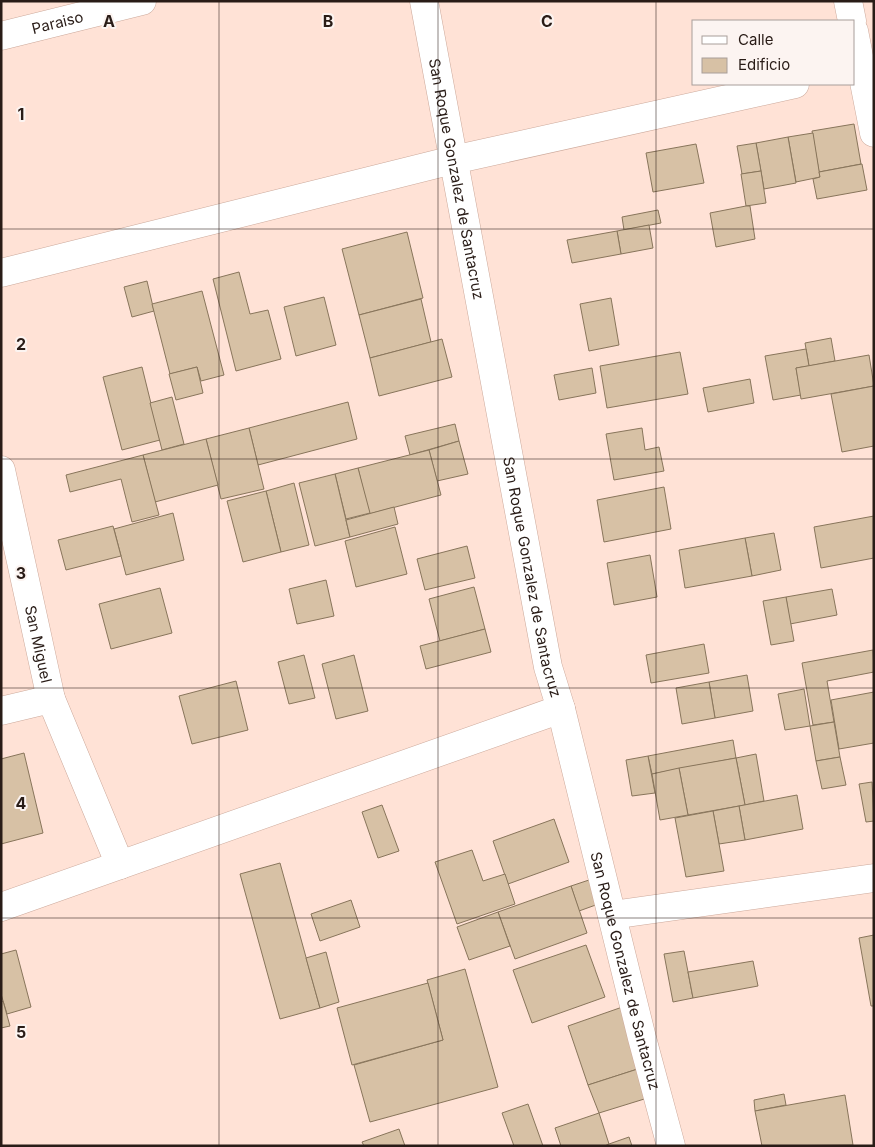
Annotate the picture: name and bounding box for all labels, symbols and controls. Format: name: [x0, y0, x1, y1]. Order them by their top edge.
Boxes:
street label: Paraiso: [29, 6, 85, 38]
text: A: [103, 11, 115, 31]
text: B: [323, 11, 333, 31]
text: C: [541, 11, 553, 31]
legend: [692, 20, 855, 85]
text: Calle: [738, 30, 773, 49]
text: Edificio: [738, 55, 790, 74]
street label: San Roque Gonzalez de Santacruz: [425, 57, 489, 301]
text: 1: [18, 104, 24, 124]
text: 2: [16, 334, 26, 354]
street label: San Roque Gonzalez de Santacruz: [499, 455, 566, 699]
text: 3: [16, 563, 26, 583]
street label: San Miguel: [21, 603, 57, 684]
text: 4: [16, 793, 27, 813]
street label: San Roque Gonzalez de Santacruz: [587, 850, 665, 1092]
text: 5: [16, 1022, 26, 1042]

